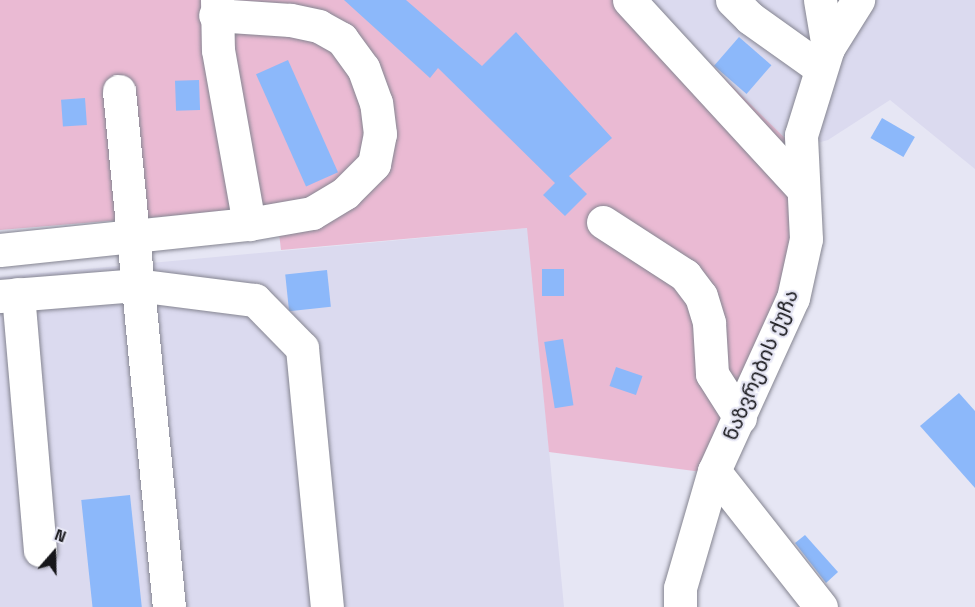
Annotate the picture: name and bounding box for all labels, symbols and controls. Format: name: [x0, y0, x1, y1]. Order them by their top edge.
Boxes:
street label: ნაზვრების ქუჩა: [718, 286, 804, 444]
north arrow: [24, 523, 84, 583]
text: N: [52, 524, 69, 547]

